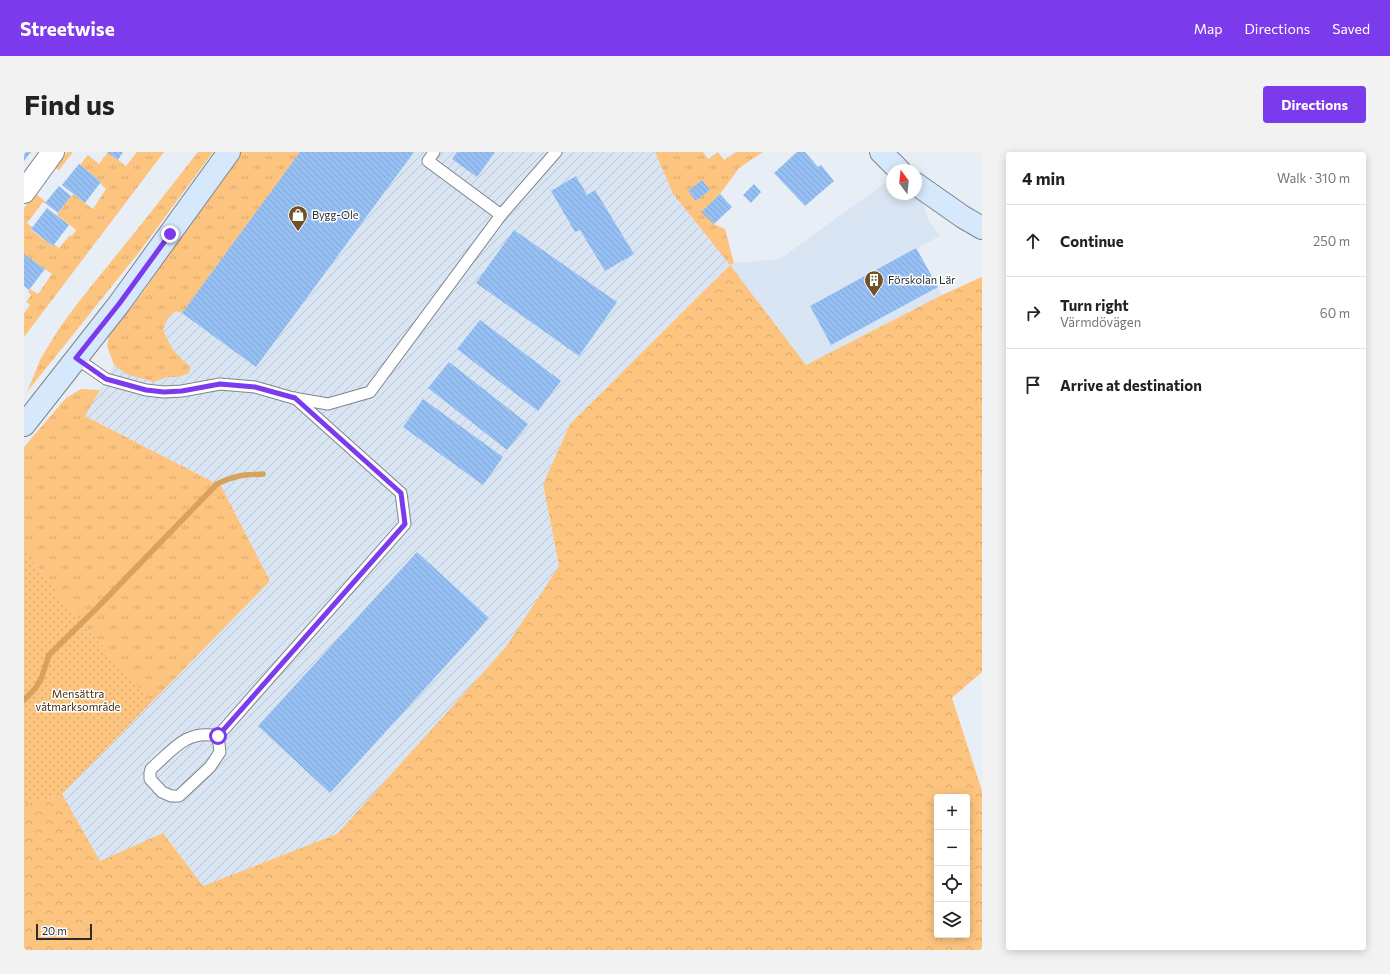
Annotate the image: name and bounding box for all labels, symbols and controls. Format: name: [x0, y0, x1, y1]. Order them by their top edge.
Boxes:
text: Streetwise: [20, 17, 115, 40]
text: Map: [1194, 20, 1223, 37]
text: Directions: [1245, 20, 1310, 37]
text: Saved: [1332, 20, 1370, 37]
button: Directions: [1263, 86, 1366, 123]
text: Find us: [24, 87, 115, 121]
north arrow: [886, 164, 922, 200]
text: 4 min: [1022, 168, 1065, 189]
text: Walk · 310 m: [1277, 170, 1350, 186]
shop icon: Bygg-Ole: [287, 204, 309, 232]
place label: Bygg-Ole: [312, 208, 359, 221]
route end: [161, 225, 179, 243]
icon: ahead: [1022, 230, 1044, 252]
text: Continue: [1060, 232, 1124, 250]
text: 250 m: [1313, 233, 1350, 249]
building icon: Förskolan Lär: [863, 269, 885, 297]
place label: Förskolan Lär: [888, 273, 956, 286]
text: Turn right: [1060, 296, 1129, 314]
icon: right: [1022, 302, 1044, 324]
text: 60 m: [1320, 305, 1350, 321]
text: Värmdövägen: [1060, 314, 1141, 330]
icon: arrive: [1022, 374, 1044, 396]
text: Arrive at destination: [1060, 376, 1202, 394]
park label: Mensättra våtmarksområde: [36, 687, 121, 713]
route start: [209, 727, 227, 745]
map controls: [934, 794, 970, 938]
button: +: [934, 794, 970, 830]
button: −: [934, 830, 970, 866]
button: locate: [934, 866, 970, 902]
button: layers: [934, 902, 970, 938]
scale bar: [36, 922, 92, 941]
text: 20 m: [42, 924, 67, 937]

